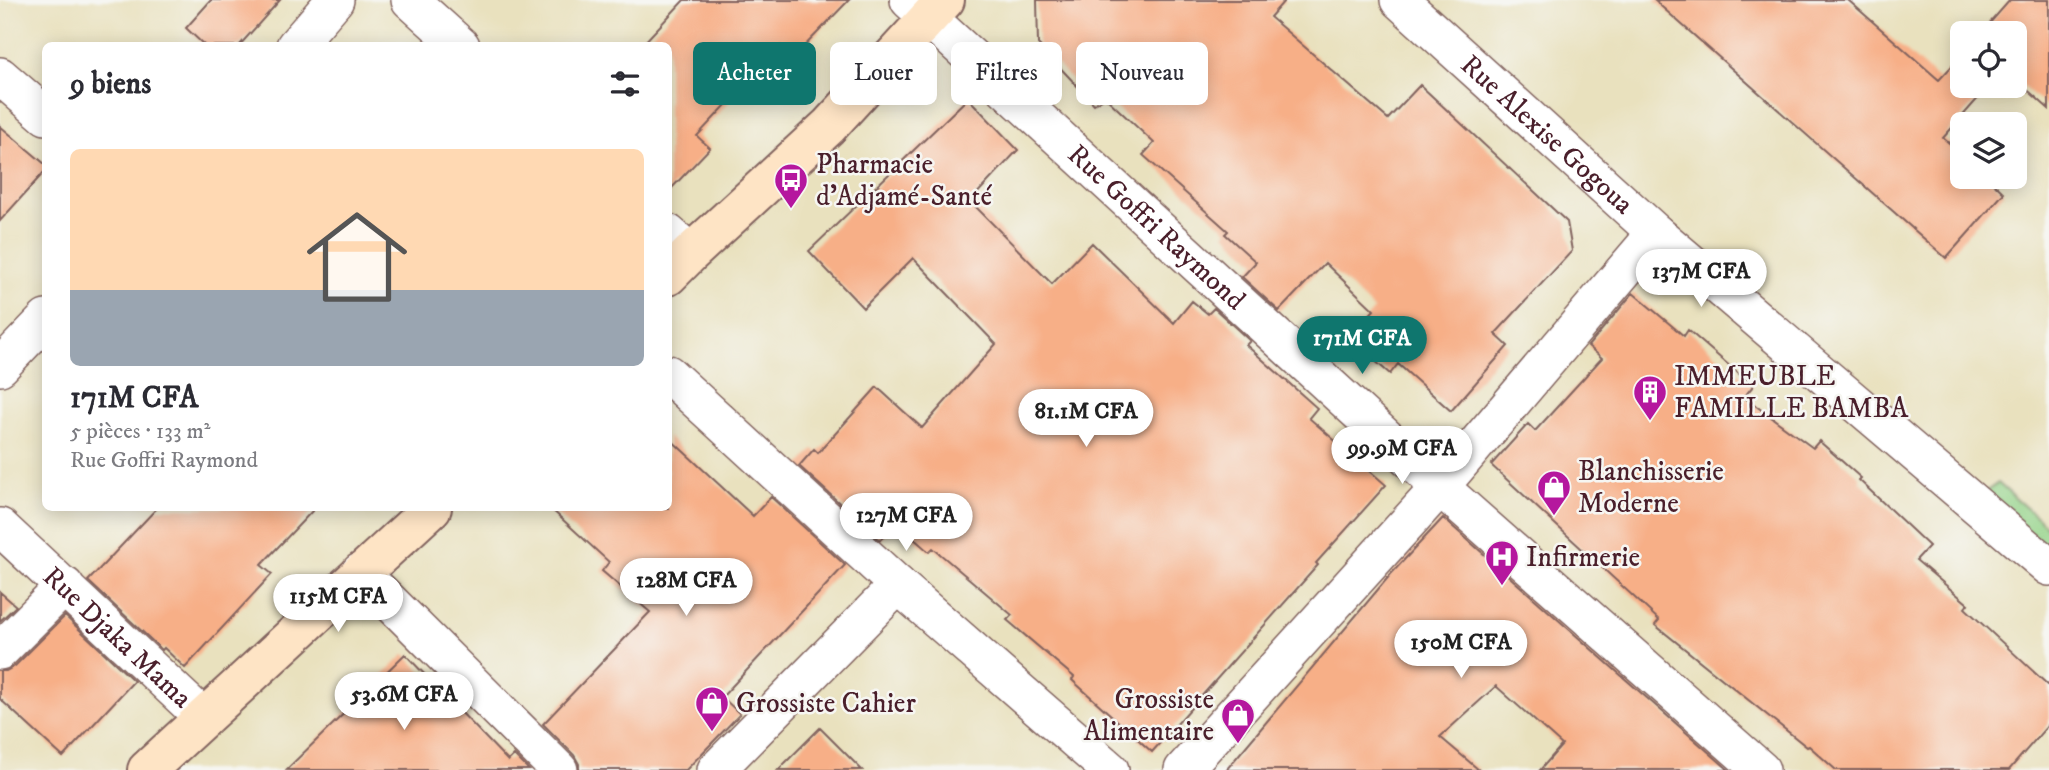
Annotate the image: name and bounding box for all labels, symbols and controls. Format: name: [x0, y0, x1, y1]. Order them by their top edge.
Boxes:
map controls: [1950, 21, 2027, 189]
button: locate: [1950, 21, 2027, 98]
chip: Acheter: [693, 42, 816, 105]
chip: Louer: [830, 42, 937, 105]
chip: Filtres: [951, 42, 1062, 105]
chip: Nouveau: [1076, 42, 1208, 105]
street label: Rue Alexise Gogoua: [1453, 47, 1641, 222]
icon: filters: [606, 65, 644, 103]
text: 9 biens: [70, 66, 151, 103]
button: layers: [1950, 112, 2027, 189]
street label: Rue Goffri Raymond: [1060, 137, 1253, 317]
place label: Pharmacie d'Adjamé-Santé: [816, 147, 993, 214]
bus stop icon: Pharmacie d'Adjamé-Santé: [772, 161, 810, 210]
icon: home: [294, 194, 420, 320]
pin: 137M CFA: [1629, 250, 1773, 309]
text: 137M CFA: [1652, 257, 1750, 286]
pin: 171M CFA: [1290, 316, 1434, 376]
text: 171M CFA: [1313, 324, 1411, 353]
place label: IMMEUBLE FAMILLE BAMBA: [1674, 359, 1909, 426]
building icon: IMMEUBLE FAMILLE BAMBA: [1631, 373, 1669, 422]
text: 171M CFA: [70, 380, 198, 417]
pin: 81.1M CFA: [1006, 390, 1166, 449]
text: 81.1M CFA: [1034, 397, 1138, 426]
text: 5 pièces · 133 m²: [70, 417, 210, 446]
pin: 99.9M CFA: [1322, 426, 1482, 486]
text: 99.9M CFA: [1347, 434, 1457, 463]
text: Rue Goffri Raymond: [70, 446, 258, 475]
place label: Blanchisserie Moderne: [1578, 454, 1724, 521]
shop icon: Blanchisserie Moderne: [1535, 468, 1573, 517]
pin: 127M CFA: [834, 494, 978, 553]
text: 127M CFA: [856, 501, 956, 530]
hospital icon: Infirmerie: [1483, 538, 1521, 587]
place label: Infirmerie: [1526, 540, 1640, 575]
pin: 128M CFA: [614, 558, 758, 618]
street label: Rue Djaka Mama: [36, 559, 200, 715]
text: 128M CFA: [636, 566, 736, 595]
pin: 115M CFA: [266, 574, 410, 634]
text: 115M CFA: [289, 582, 387, 611]
pin: 150M CFA: [1389, 620, 1533, 680]
text: 150M CFA: [1410, 628, 1512, 657]
pin: 53.6M CFA: [324, 672, 484, 732]
text: 53.6M CFA: [351, 680, 457, 709]
place label: Grossiste Alimentaire: [1083, 682, 1214, 749]
shop icon: Grossiste Cahier: [693, 684, 731, 733]
place label: Grossiste Cahier: [736, 686, 916, 721]
shop icon: Grossiste Alimentaire: [1219, 696, 1257, 745]

